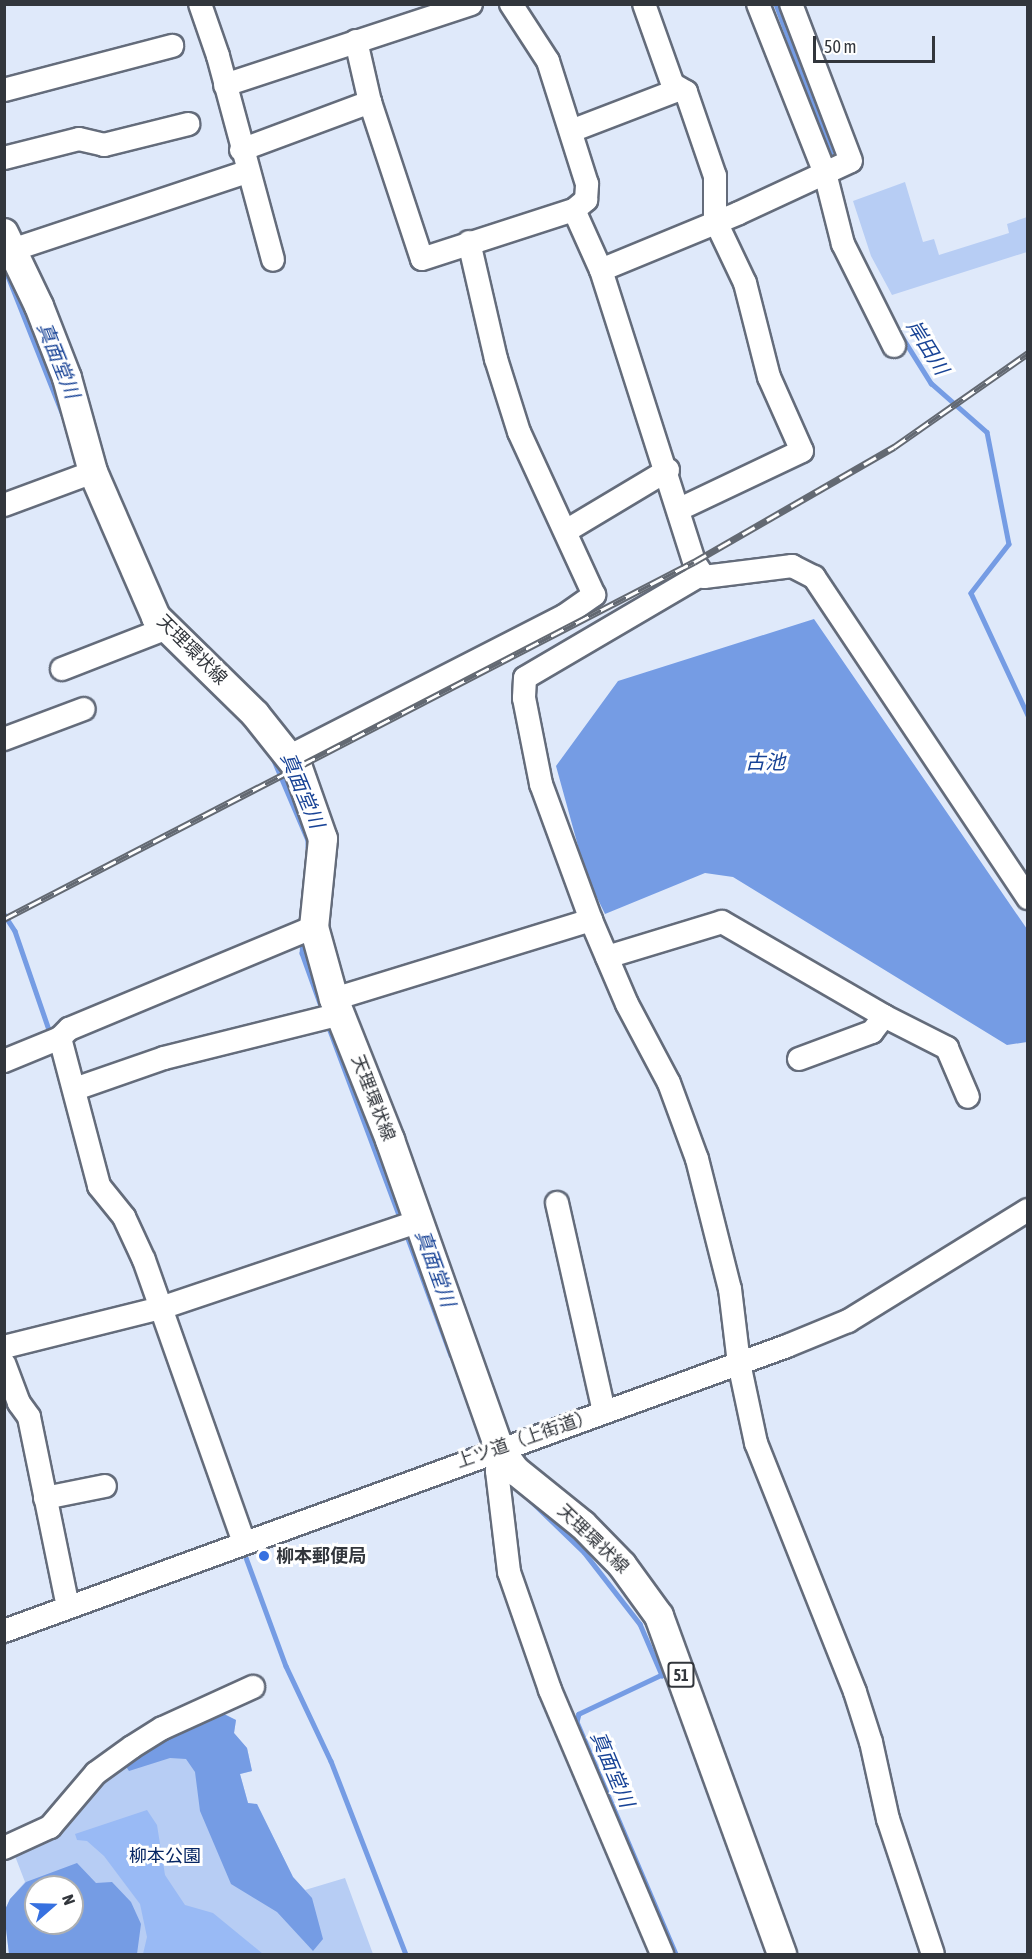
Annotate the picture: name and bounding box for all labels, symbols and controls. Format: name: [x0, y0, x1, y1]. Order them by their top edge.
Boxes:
scale bar: [816, 24, 938, 62]
text: 50 m: [824, 36, 856, 57]
water label: 岸田川: [902, 315, 954, 379]
water label: 真面堂川: [33, 318, 85, 402]
street label: 天理環状線: [153, 611, 231, 689]
water label: 真面堂川: [276, 748, 330, 832]
water label: 古池: [745, 749, 785, 773]
street label: 天理環状線: [347, 1052, 399, 1144]
water label: 真面堂川: [411, 1226, 461, 1310]
street label: 上ツ道（上街道）: [453, 1405, 597, 1473]
street label: 天理環状線: [553, 1500, 633, 1578]
place label: 柳本郵便局: [276, 1545, 366, 1567]
marker: 柳本郵便局: [257, 1549, 271, 1563]
road number: 51: [666, 1662, 696, 1688]
water label: 真面堂川: [586, 1727, 640, 1811]
park label: 柳本公園: [129, 1845, 201, 1867]
north arrow: [24, 1875, 84, 1935]
text: N: [59, 1892, 79, 1907]

